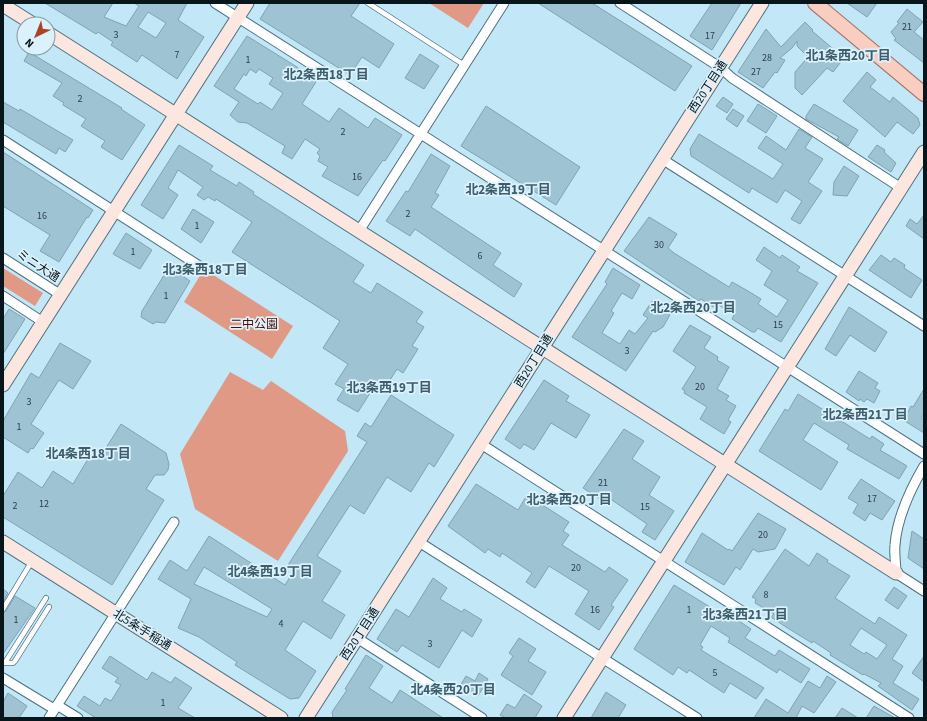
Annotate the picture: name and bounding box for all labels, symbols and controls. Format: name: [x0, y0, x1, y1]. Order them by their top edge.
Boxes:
north arrow: [16, 16, 56, 56]
house number: 21: [902, 20, 912, 34]
house number: 3: [114, 28, 119, 42]
house number: 17: [705, 29, 715, 43]
text: N: [22, 35, 37, 51]
district label: 北1条西20丁目: [805, 47, 891, 65]
house number: 7: [175, 48, 180, 62]
house number: 28: [762, 51, 772, 65]
house number: 1: [246, 53, 251, 67]
street label: 西20丁目通: [685, 57, 731, 117]
house number: 27: [751, 65, 761, 79]
district label: 北2条西18丁目: [283, 66, 369, 84]
house number: 2: [78, 92, 83, 106]
house number: 2: [341, 125, 346, 139]
house number: 16: [352, 170, 362, 184]
district label: 北2条西19丁目: [465, 181, 551, 199]
house number: 2: [406, 207, 411, 221]
house number: 16: [37, 209, 47, 223]
house number: 1: [195, 219, 200, 233]
house number: 30: [654, 238, 664, 252]
house number: 1: [131, 245, 136, 259]
street label: ミニ大通: [13, 246, 63, 286]
house number: 6: [478, 249, 483, 263]
district label: 北3条西18丁目: [162, 261, 248, 279]
house number: 1: [164, 289, 169, 303]
district label: 北2条西20丁目: [650, 299, 736, 317]
park label: 二中公園: [230, 316, 278, 333]
house number: 15: [773, 318, 783, 332]
street label: 西20丁目通: [511, 331, 557, 391]
house number: 3: [625, 344, 630, 358]
district label: 北3条西19丁目: [346, 379, 432, 397]
house number: 20: [695, 380, 705, 394]
house number: 3: [27, 395, 32, 409]
district label: 北2条西21丁目: [822, 406, 908, 424]
house number: 1: [17, 420, 22, 434]
district label: 北4条西18丁目: [45, 445, 131, 463]
house number: 21: [598, 476, 608, 490]
district label: 北3条西20丁目: [526, 491, 612, 509]
house number: 17: [867, 492, 877, 506]
house number: 12: [39, 497, 49, 511]
house number: 2: [13, 499, 18, 513]
house number: 15: [640, 500, 650, 514]
house number: 20: [758, 528, 768, 542]
house number: 20: [571, 561, 581, 575]
district label: 北4条西19丁目: [227, 563, 313, 581]
house number: 8: [764, 588, 769, 602]
house number: 16: [590, 603, 600, 617]
house number: 1: [687, 603, 692, 617]
street label: 西20丁目通: [337, 604, 383, 664]
street label: 北5条手稲通: [110, 605, 174, 655]
district label: 北3条西21丁目: [702, 606, 788, 624]
house number: 1: [14, 613, 19, 627]
house number: 4: [279, 617, 284, 631]
house number: 3: [428, 637, 433, 651]
house number: 5: [713, 666, 718, 680]
district label: 北4条西20丁目: [410, 681, 496, 699]
house number: 1: [161, 696, 166, 710]

